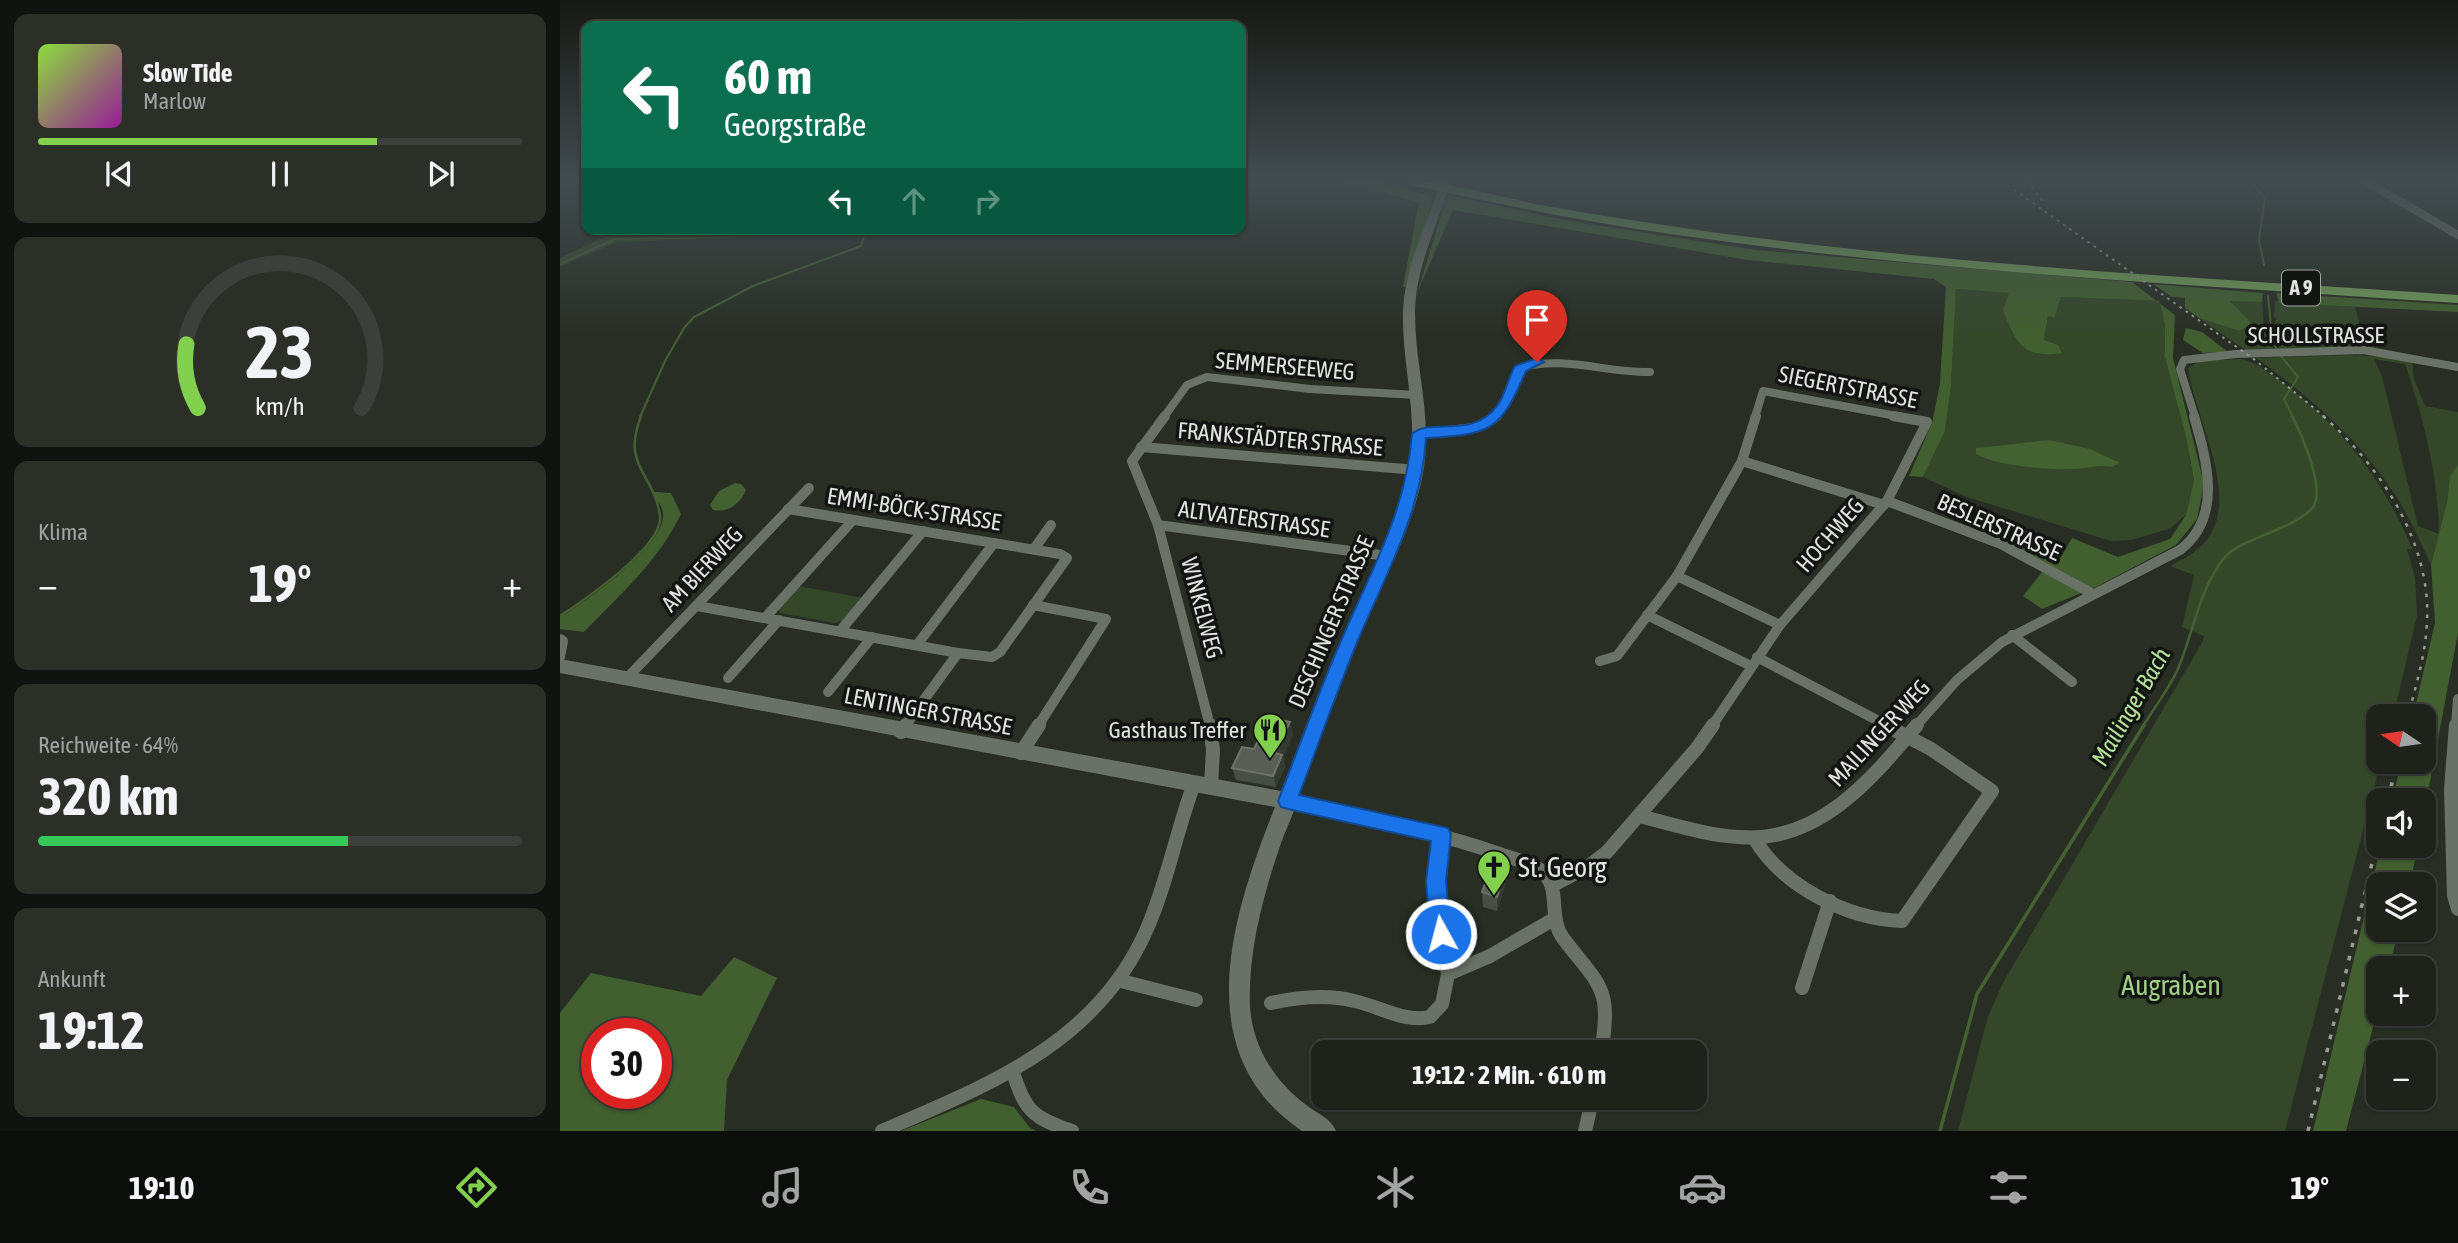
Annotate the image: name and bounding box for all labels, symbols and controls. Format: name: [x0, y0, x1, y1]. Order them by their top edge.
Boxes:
text: 60 m: [724, 48, 812, 104]
icon: left: [609, 49, 700, 140]
text: Slow Tide: [143, 58, 233, 88]
text: Marlow: [143, 88, 206, 114]
text: Georgstraße: [724, 106, 866, 143]
icon: previous: [100, 155, 138, 193]
icon: pause: [261, 155, 299, 193]
icon: next: [422, 155, 460, 193]
icon: left: [822, 182, 860, 220]
icon: ahead: [895, 182, 933, 220]
icon: right: [968, 182, 1006, 220]
road number: A 9: [2282, 270, 2320, 306]
pin: [1507, 290, 1567, 362]
icon: arrive: [1518, 301, 1556, 339]
text: 23: [246, 311, 314, 394]
street label: SCHOLLSTRASSE: [2248, 322, 2384, 348]
street label: SEMMERSEEWEG: [1214, 347, 1356, 385]
street label: SIEGERTSTRASSE: [1777, 361, 1920, 413]
text: km/h: [255, 392, 305, 420]
street label: FRANKSTÄDTER STRASSE: [1176, 417, 1384, 461]
street label: EMMI-BÖCK-STRASSE: [825, 482, 1003, 536]
street label: BESLERSTRASSE: [1933, 488, 2065, 566]
street label: HOCHWEG: [1791, 493, 1869, 577]
street label: ALTVATERSTRASSE: [1177, 496, 1331, 543]
text: Klima: [38, 519, 88, 545]
street label: AM BIERWEG: [656, 521, 748, 617]
street label: DESCHINGER STRASSE: [1283, 532, 1379, 712]
text: 19°: [248, 553, 312, 613]
street label: WINKELWEG: [1176, 555, 1228, 661]
text: −: [38, 562, 58, 605]
text: +: [502, 562, 522, 605]
water label: Mailinger Bach: [2086, 643, 2175, 770]
street label: MAILINGER WEG: [1823, 674, 1935, 792]
street label: LENTINGER STRASSE: [842, 682, 1014, 740]
north arrow: [2366, 704, 2436, 774]
map controls: [2366, 704, 2436, 1110]
restaurant icon: Gasthaus Treffer: [1251, 711, 1289, 760]
place label: Gasthaus Treffer: [1109, 717, 1247, 743]
text: Reichweite · 64%: [38, 732, 178, 758]
text: 320 km: [38, 766, 179, 826]
button: sound: [2366, 788, 2436, 858]
church icon: St. Georg: [1475, 848, 1513, 897]
place label: St. Georg: [1518, 851, 1607, 883]
button: layers: [2366, 872, 2436, 942]
position arrow: [1404, 897, 1478, 971]
button: +: [2366, 956, 2436, 1026]
text: Ankunft: [38, 966, 106, 992]
park label: Augraben: [2121, 969, 2221, 1001]
text: 19:12: [38, 1000, 145, 1060]
speed limit sign: 30: [581, 1018, 672, 1109]
button: −: [2366, 1040, 2436, 1110]
text: 19:12 · 2 Min. · 610 m: [1412, 1060, 1606, 1090]
icon: directions: [452, 1163, 501, 1212]
icon: music: [758, 1163, 807, 1212]
icon: phone: [1065, 1163, 1114, 1212]
icon: climate: [1371, 1163, 1420, 1212]
icon: car: [1678, 1163, 1727, 1212]
icon: filters: [1984, 1163, 2033, 1212]
text: 19:10: [129, 1169, 195, 1206]
text: 19°: [2290, 1169, 2329, 1206]

